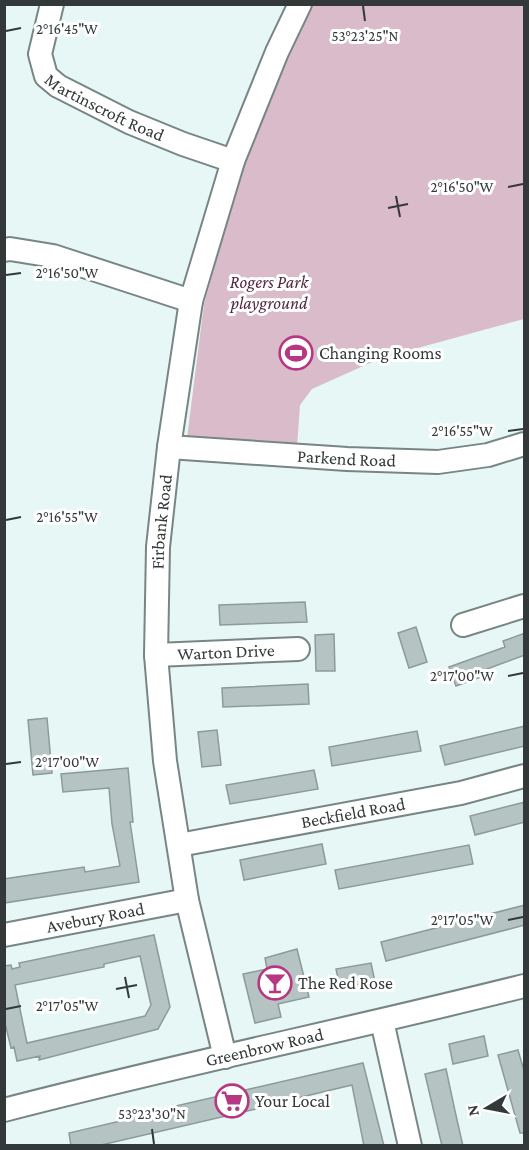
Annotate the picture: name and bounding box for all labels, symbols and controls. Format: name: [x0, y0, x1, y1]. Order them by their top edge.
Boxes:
text: 2°16'45"W: [36, 21, 98, 37]
text: 53°23'25"N: [332, 28, 399, 44]
street label: Martinscroft Road: [41, 69, 167, 145]
text: 2°16'50"W: [431, 179, 494, 195]
text: 2°16'50"W: [36, 265, 99, 281]
park label: Rogers Park playground: [228, 272, 309, 313]
sports icon: Changing Rooms: [278, 335, 314, 371]
place label: Changing Rooms: [319, 343, 442, 363]
text: 2°16'55"W: [431, 423, 493, 439]
street label: Parkend Road: [297, 446, 397, 471]
street label: Firbank Road: [148, 473, 176, 570]
text: 2°16'55"W: [36, 509, 98, 525]
street label: Warton Drive: [177, 640, 275, 664]
text: 2°17'00"W: [430, 668, 494, 684]
text: 2°17'00"W: [35, 754, 99, 770]
street label: Beckfield Road: [299, 793, 407, 832]
street label: Avebury Road: [45, 898, 146, 937]
text: 2°17'05"W: [431, 912, 494, 928]
bar icon: The Red Rose: [257, 965, 293, 1001]
place label: The Red Rose: [298, 973, 393, 993]
text: 2°17'05"W: [36, 998, 99, 1014]
street label: Greenbrow Road: [204, 1024, 326, 1070]
north arrow: [457, 1078, 517, 1138]
supermarket icon: Your Local: [214, 1083, 250, 1119]
place label: Your Local: [255, 1091, 330, 1111]
text: N: [463, 1104, 482, 1117]
text: 53°23'30"N: [118, 1106, 186, 1122]

